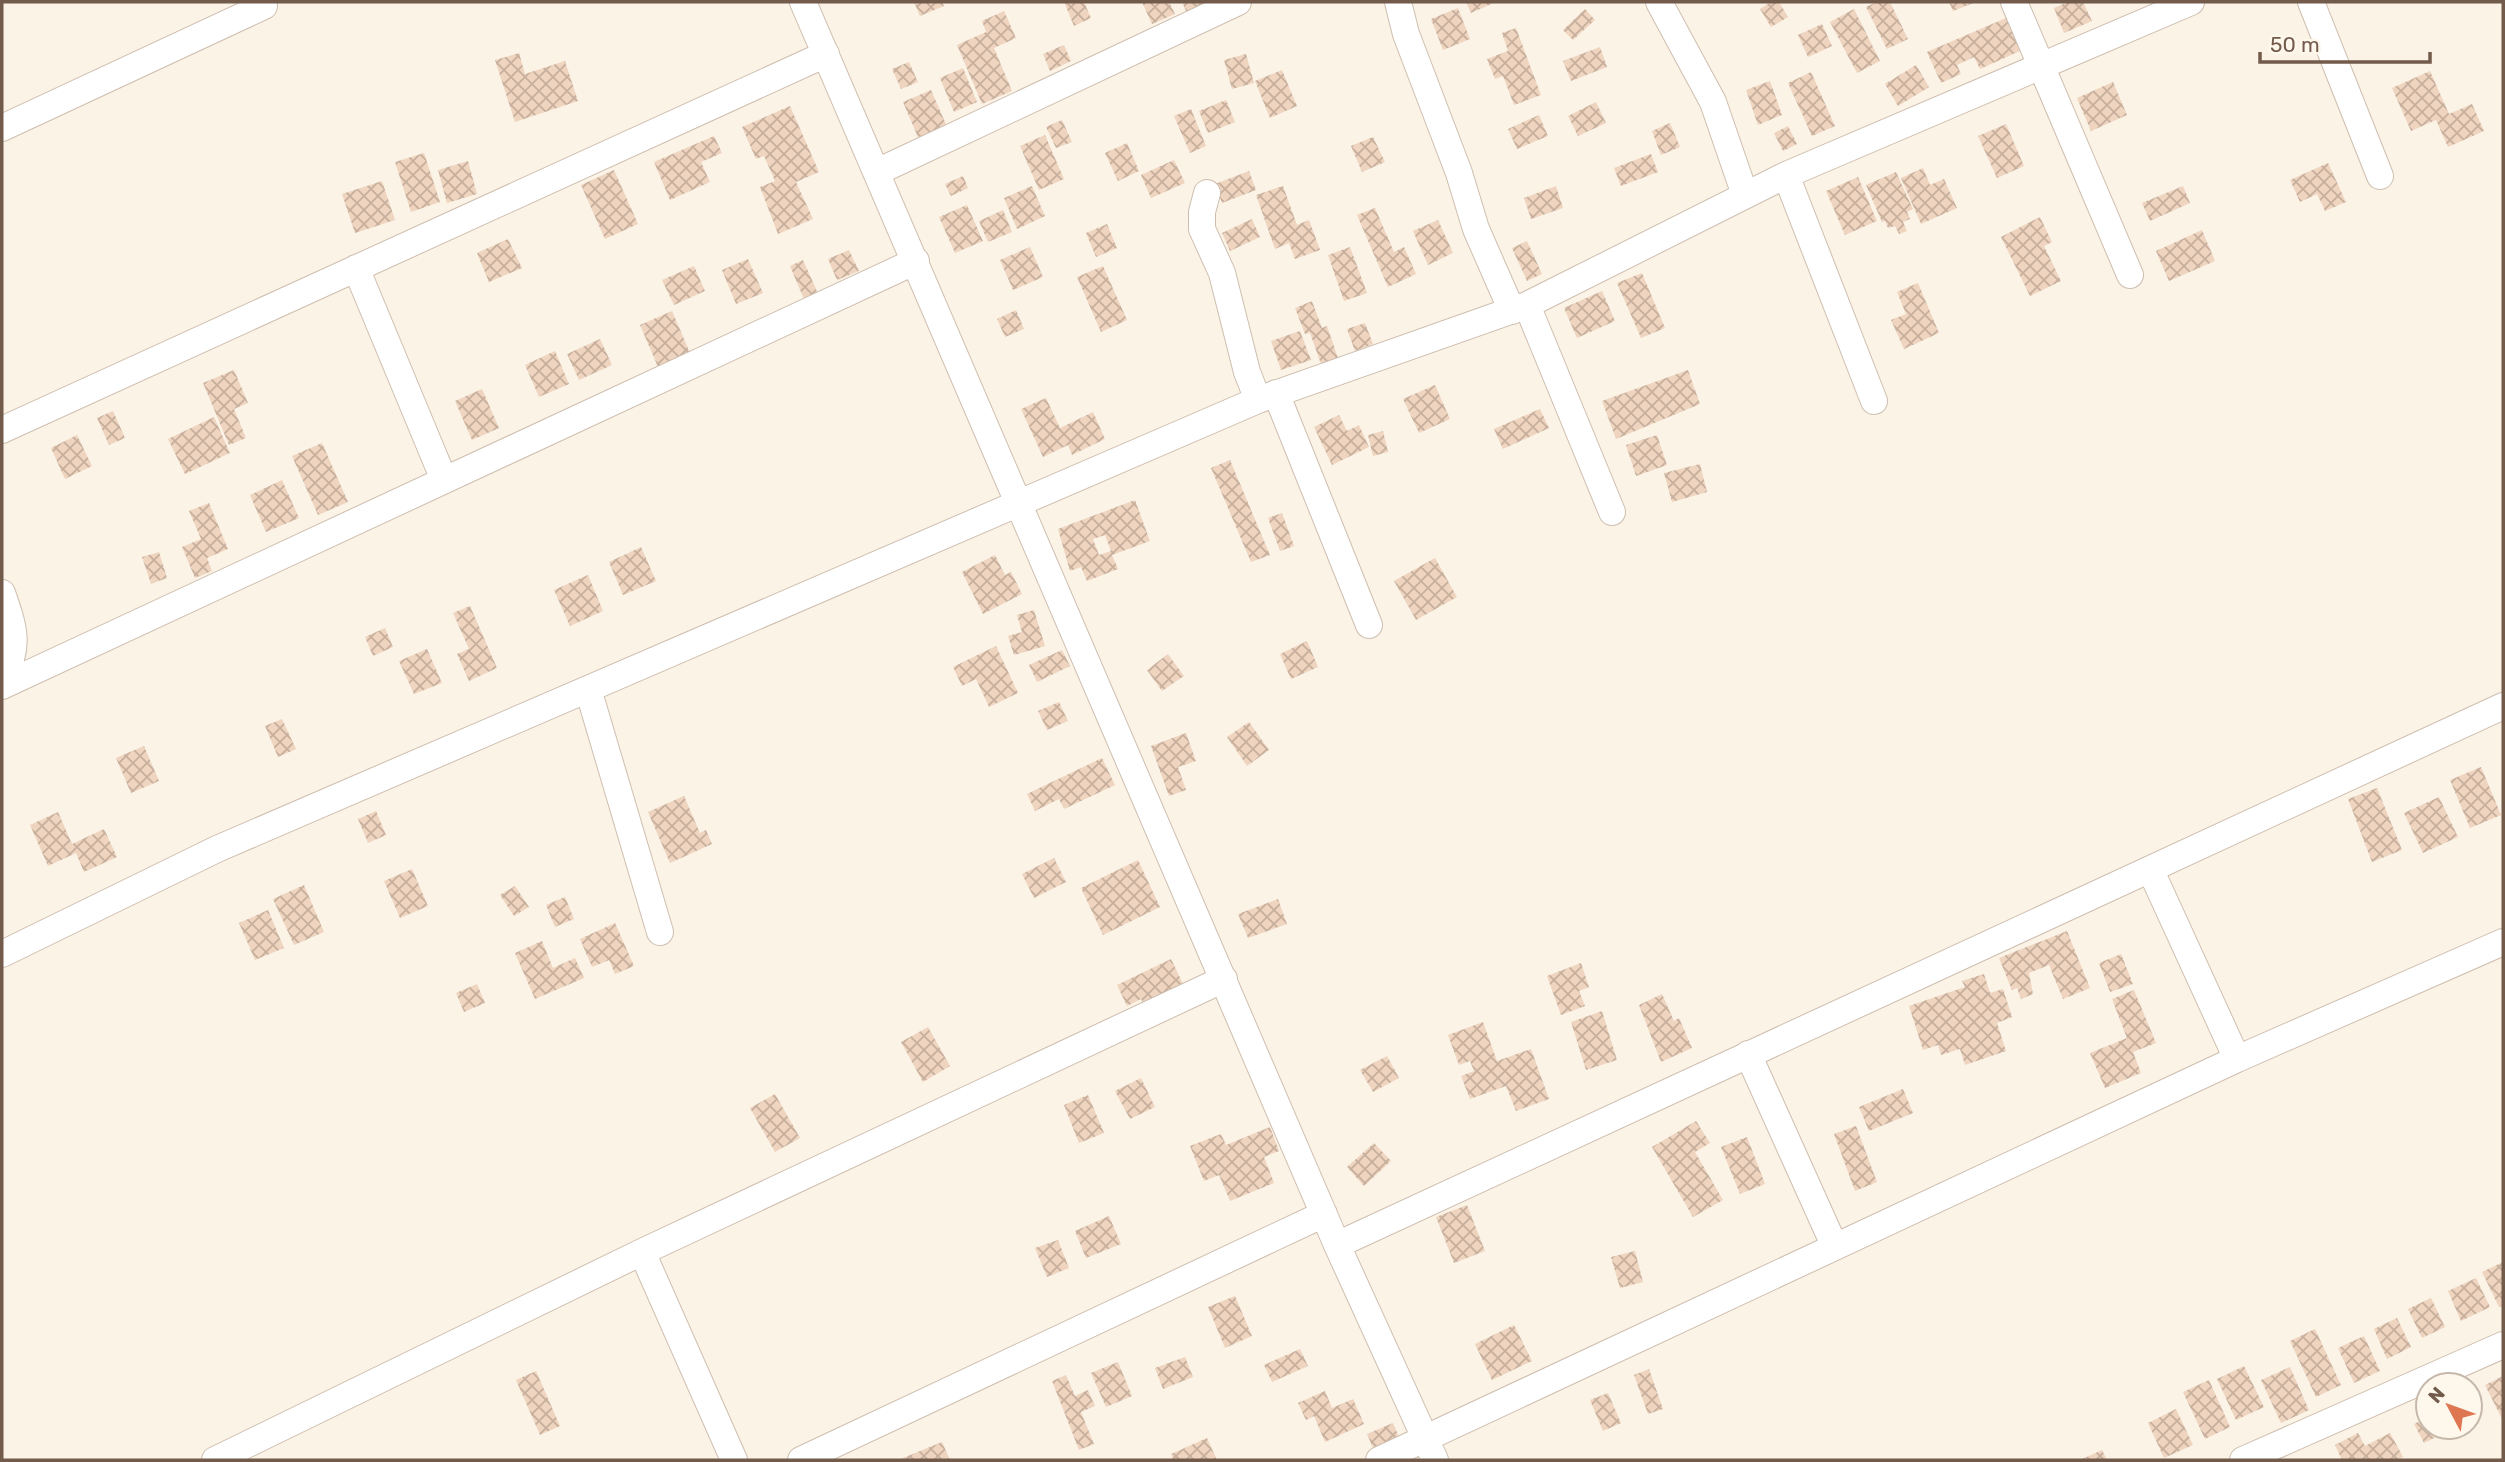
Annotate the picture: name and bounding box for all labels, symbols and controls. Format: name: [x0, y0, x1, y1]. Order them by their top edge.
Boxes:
scale bar: [2260, 21, 2430, 65]
text: 50 m: [2270, 32, 2320, 57]
north arrow: [2414, 1371, 2484, 1441]
text: N: [2423, 1382, 2450, 1408]

